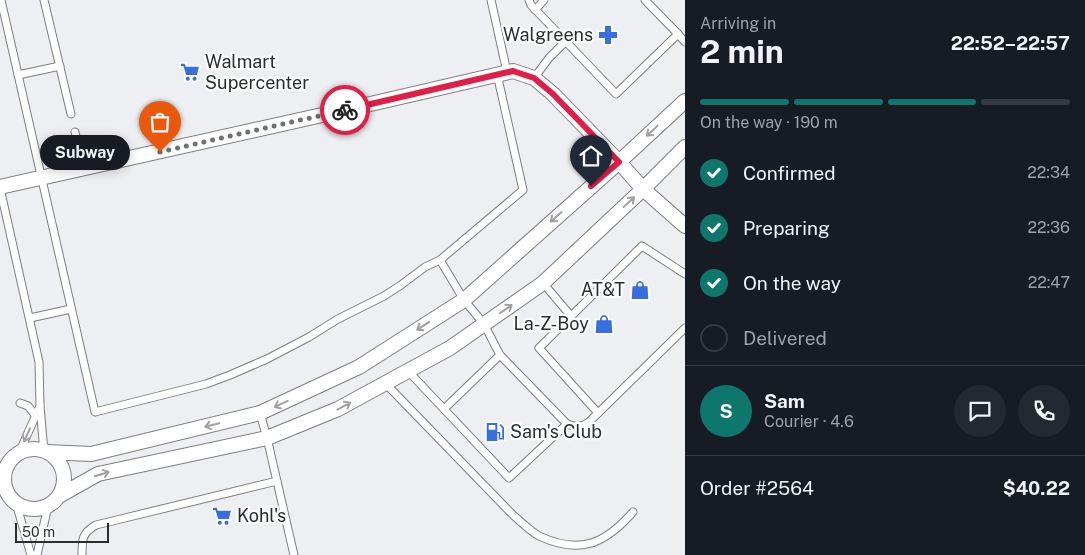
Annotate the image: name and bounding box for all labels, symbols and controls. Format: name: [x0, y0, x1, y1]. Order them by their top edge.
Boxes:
text: Arriving in: [700, 14, 776, 33]
place label: Walgreens: [503, 24, 593, 45]
pharmacy icon: Walgreens: [597, 24, 619, 46]
text: 22:52–22:57: [951, 32, 1070, 54]
text: 2 min: [700, 33, 784, 70]
place label: Walmart Supercenter: [205, 51, 309, 93]
supermarket icon: Walmart Supercenter: [179, 61, 201, 83]
courier: [320, 85, 370, 135]
icon: bike: [331, 96, 359, 124]
pin: [139, 101, 181, 152]
icon: bag: [146, 108, 174, 136]
text: On the way · 190 m: [700, 113, 838, 132]
one-way arrow: [645, 125, 658, 137]
callout: Subway: [40, 134, 130, 170]
pin: [570, 135, 612, 186]
icon: home: [577, 142, 605, 170]
text: Subway: [55, 143, 115, 162]
icon: check: [700, 159, 728, 187]
text: Confirmed: [743, 162, 836, 184]
text: 22:34: [1027, 163, 1070, 182]
one-way arrow: [622, 196, 635, 208]
one-way arrow: [550, 212, 563, 223]
icon: check: [700, 214, 728, 242]
text: Preparing: [743, 217, 830, 239]
text: 22:36: [1027, 218, 1070, 237]
icon: check: [700, 269, 728, 297]
text: On the way: [743, 272, 841, 294]
text: 22:47: [1028, 273, 1070, 292]
place label: AT&T: [581, 279, 625, 300]
shop icon: AT&T: [629, 279, 651, 301]
one-way arrow: [499, 303, 513, 313]
place label: La-Z-Boy: [514, 313, 589, 334]
shop icon: La-Z-Boy: [593, 313, 615, 335]
one-way arrow: [416, 321, 430, 331]
text: Delivered: [743, 327, 827, 349]
button: chat: [954, 385, 1006, 437]
button: phone: [1018, 385, 1070, 437]
text: Sam: [764, 390, 805, 412]
one-way arrow: [274, 399, 289, 409]
text: S: [719, 400, 733, 422]
one-way arrow: [336, 401, 351, 410]
text: Courier · 4.6: [764, 412, 854, 431]
one-way arrow: [205, 421, 221, 430]
fuel station icon: Sam's Club: [484, 421, 506, 443]
place label: Sam's Club: [510, 421, 602, 442]
one-way arrow: [22, 427, 32, 442]
one-way arrow: [94, 468, 110, 478]
text: Order #2564: [700, 477, 814, 499]
text: $40.22: [1003, 477, 1070, 499]
supermarket icon: Kohl's: [211, 505, 233, 527]
place label: Kohl's: [237, 505, 286, 526]
scale bar: [15, 520, 109, 543]
text: 50 m: [22, 524, 55, 540]

